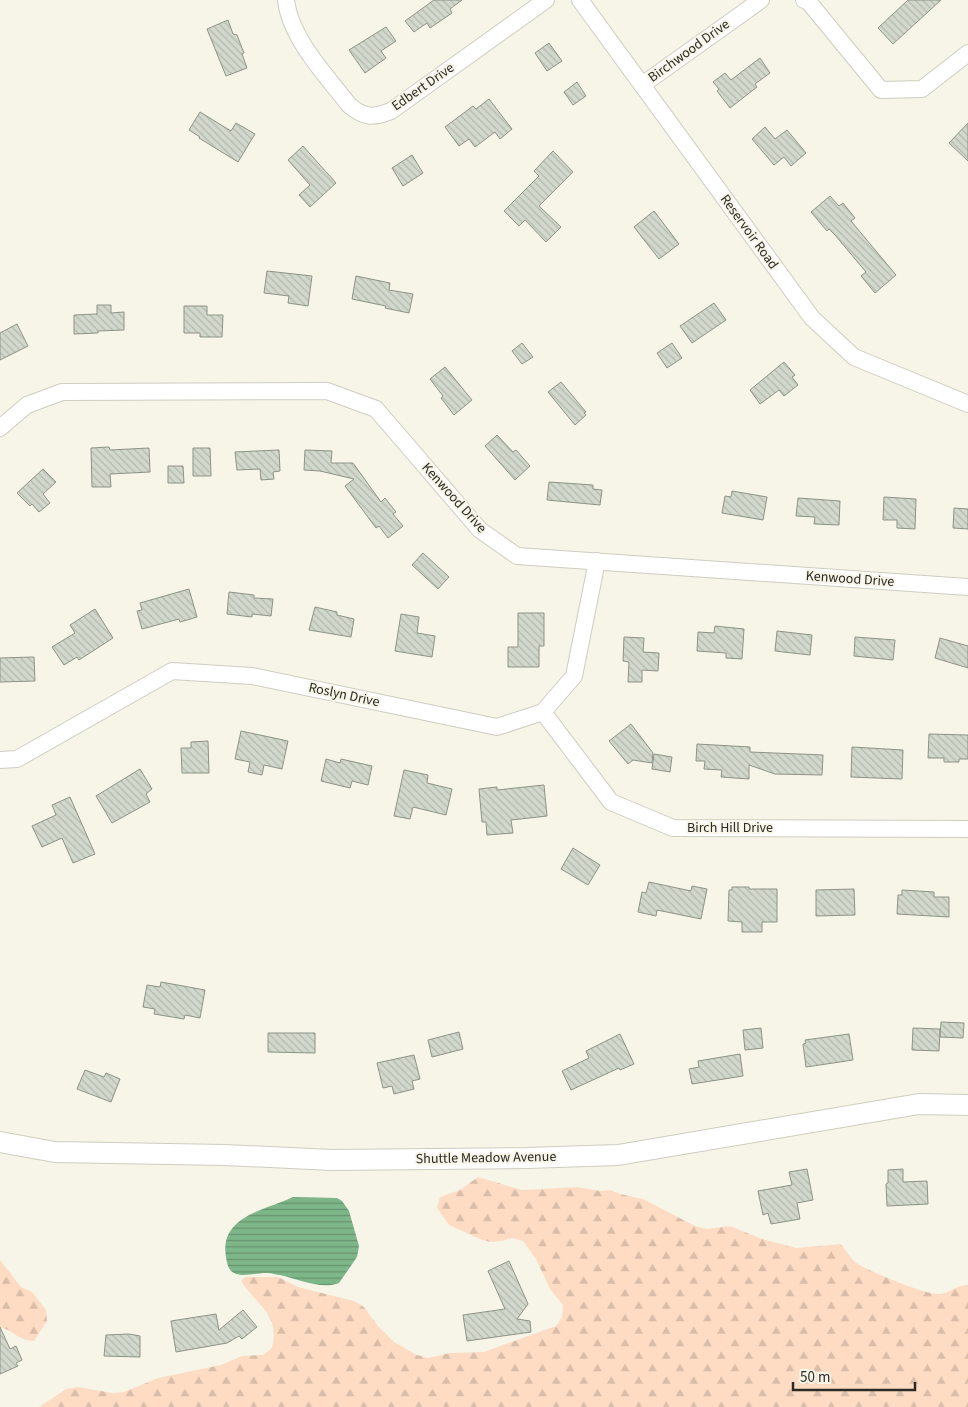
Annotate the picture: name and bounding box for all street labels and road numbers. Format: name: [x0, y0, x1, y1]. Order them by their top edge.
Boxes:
street label: Birchwood Drive: [644, 15, 734, 87]
street label: Edbert Drive: [388, 58, 458, 116]
street label: Reservoir Road: [715, 191, 783, 273]
street label: Kenwood Drive: [417, 458, 491, 538]
street label: Kenwood Drive: [805, 566, 895, 592]
street label: Roslyn Drive: [307, 678, 381, 712]
street label: Birch Hill Drive: [687, 818, 773, 838]
street label: Shuttle Meadow Avenue: [416, 1147, 556, 1169]

